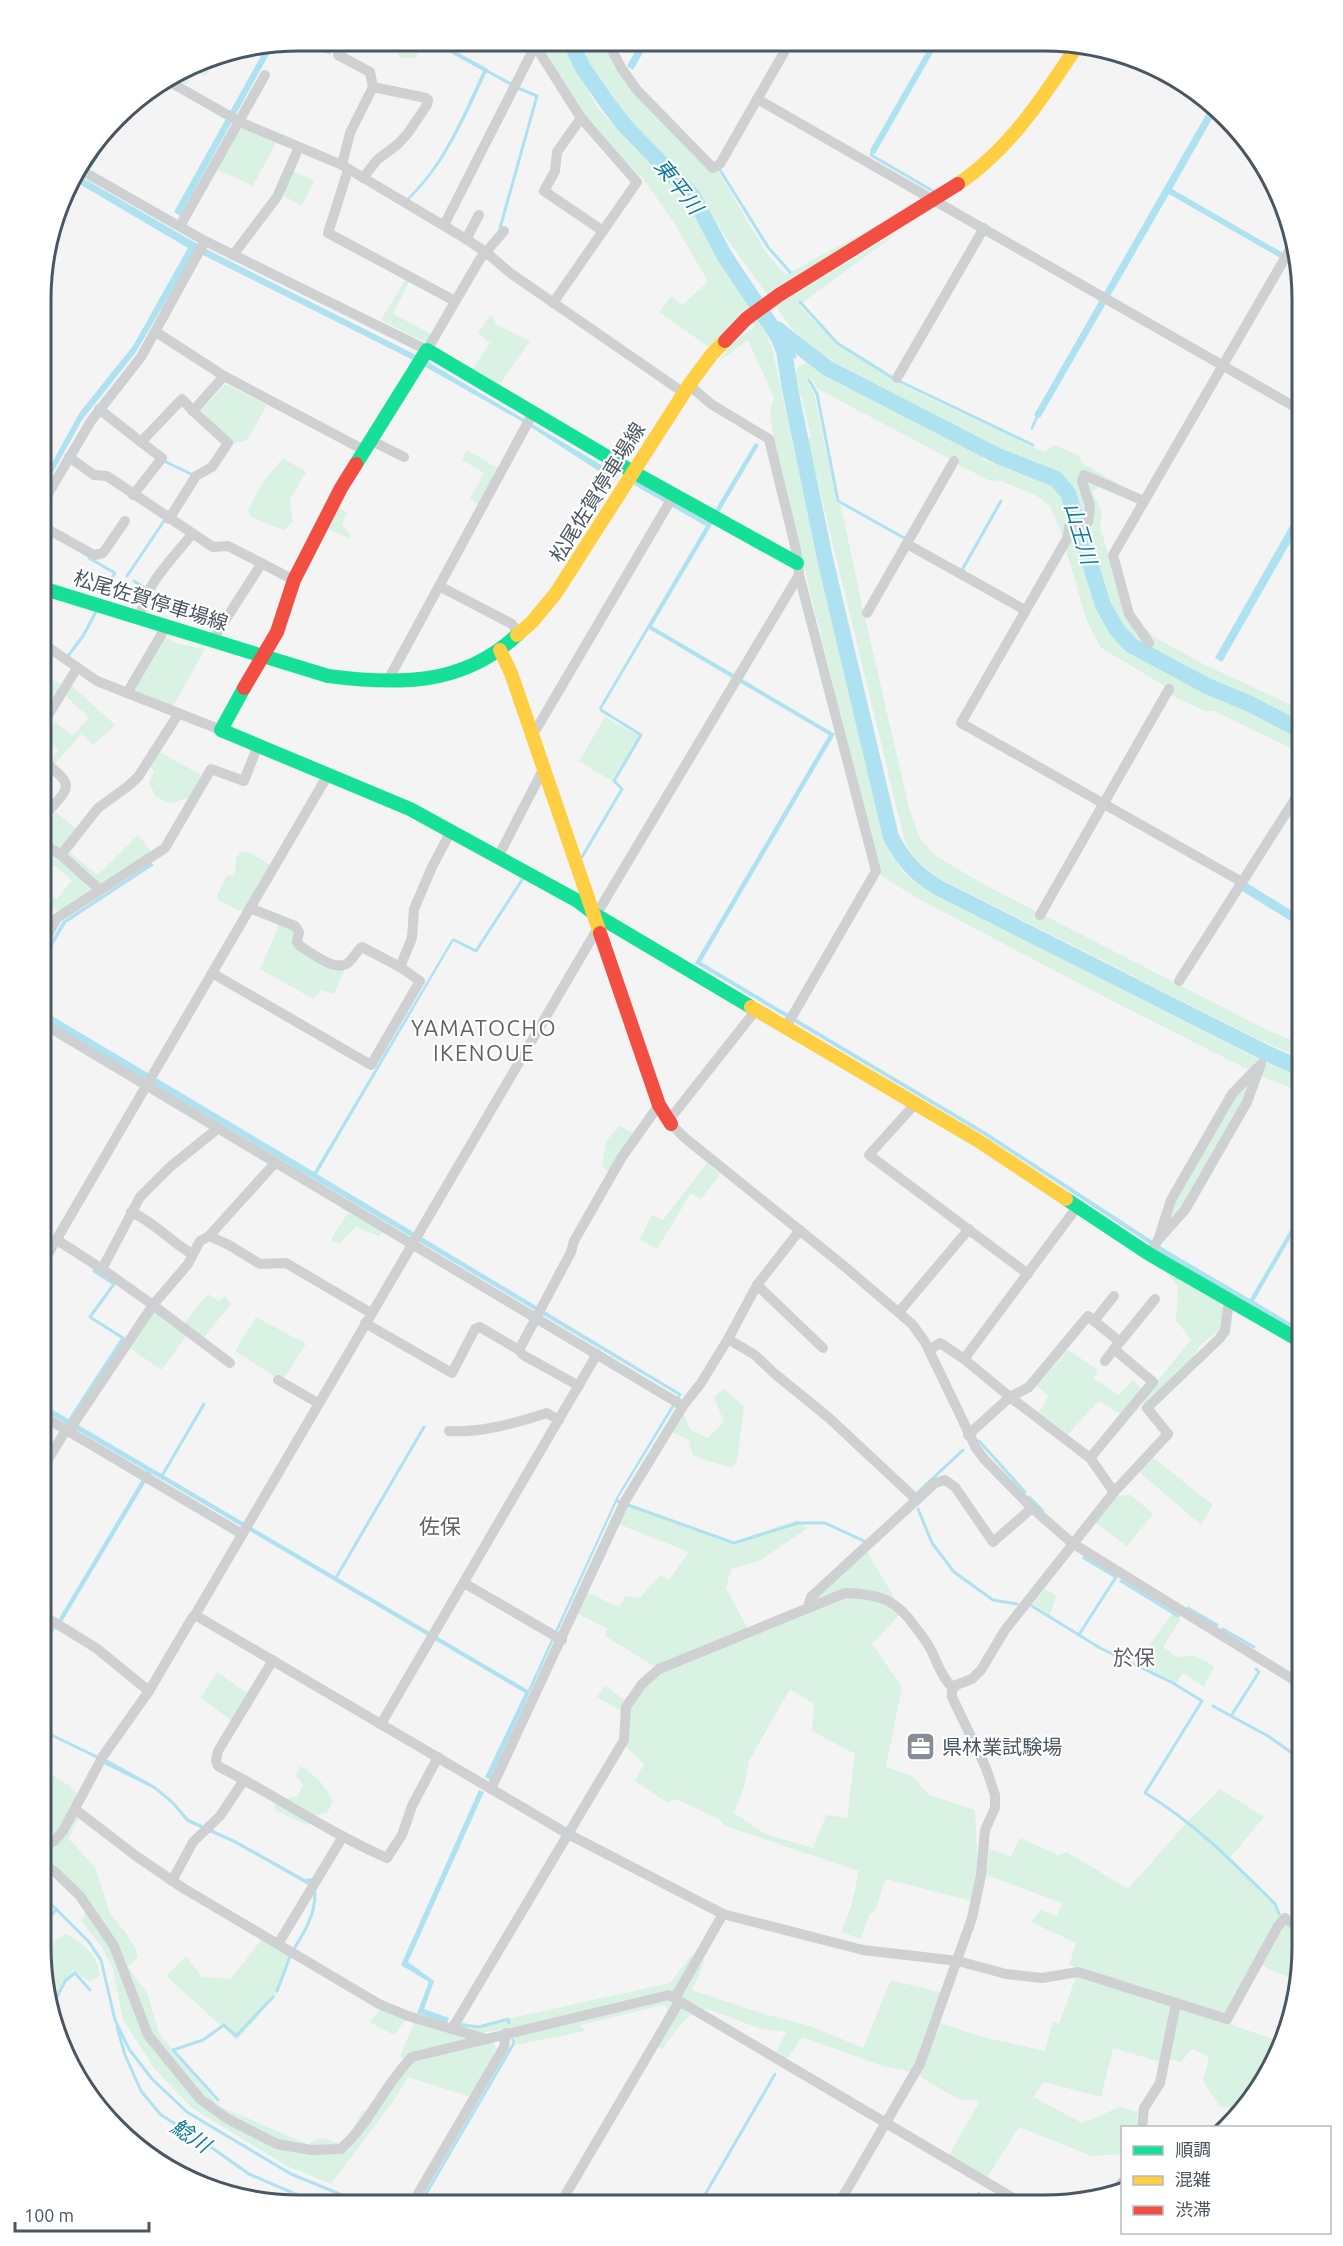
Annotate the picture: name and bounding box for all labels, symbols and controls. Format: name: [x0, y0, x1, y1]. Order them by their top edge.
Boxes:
water label: 東平川: [650, 154, 709, 220]
street label: 松尾佐賀停車場線: [545, 418, 649, 566]
water label: 山王川: [1060, 499, 1102, 569]
street label: 松尾佐賀停車場線: [71, 566, 231, 634]
district label: YAMATOCHO IKENOUE: [411, 1015, 557, 1065]
district label: 佐保: [419, 1514, 461, 1538]
district label: 於保: [1113, 1645, 1155, 1669]
office icon: 県林業試験場: [905, 1730, 937, 1762]
place label: 県林業試験場: [942, 1735, 1062, 1758]
water label: 鯰川: [167, 2113, 217, 2158]
legend: [1121, 2126, 1331, 2234]
text: 順調: [1175, 2139, 1211, 2159]
text: 混雑: [1175, 2169, 1211, 2189]
scale bar: [15, 2195, 148, 2233]
text: 渋滞: [1175, 2199, 1211, 2219]
text: 100 m: [24, 2205, 74, 2225]

